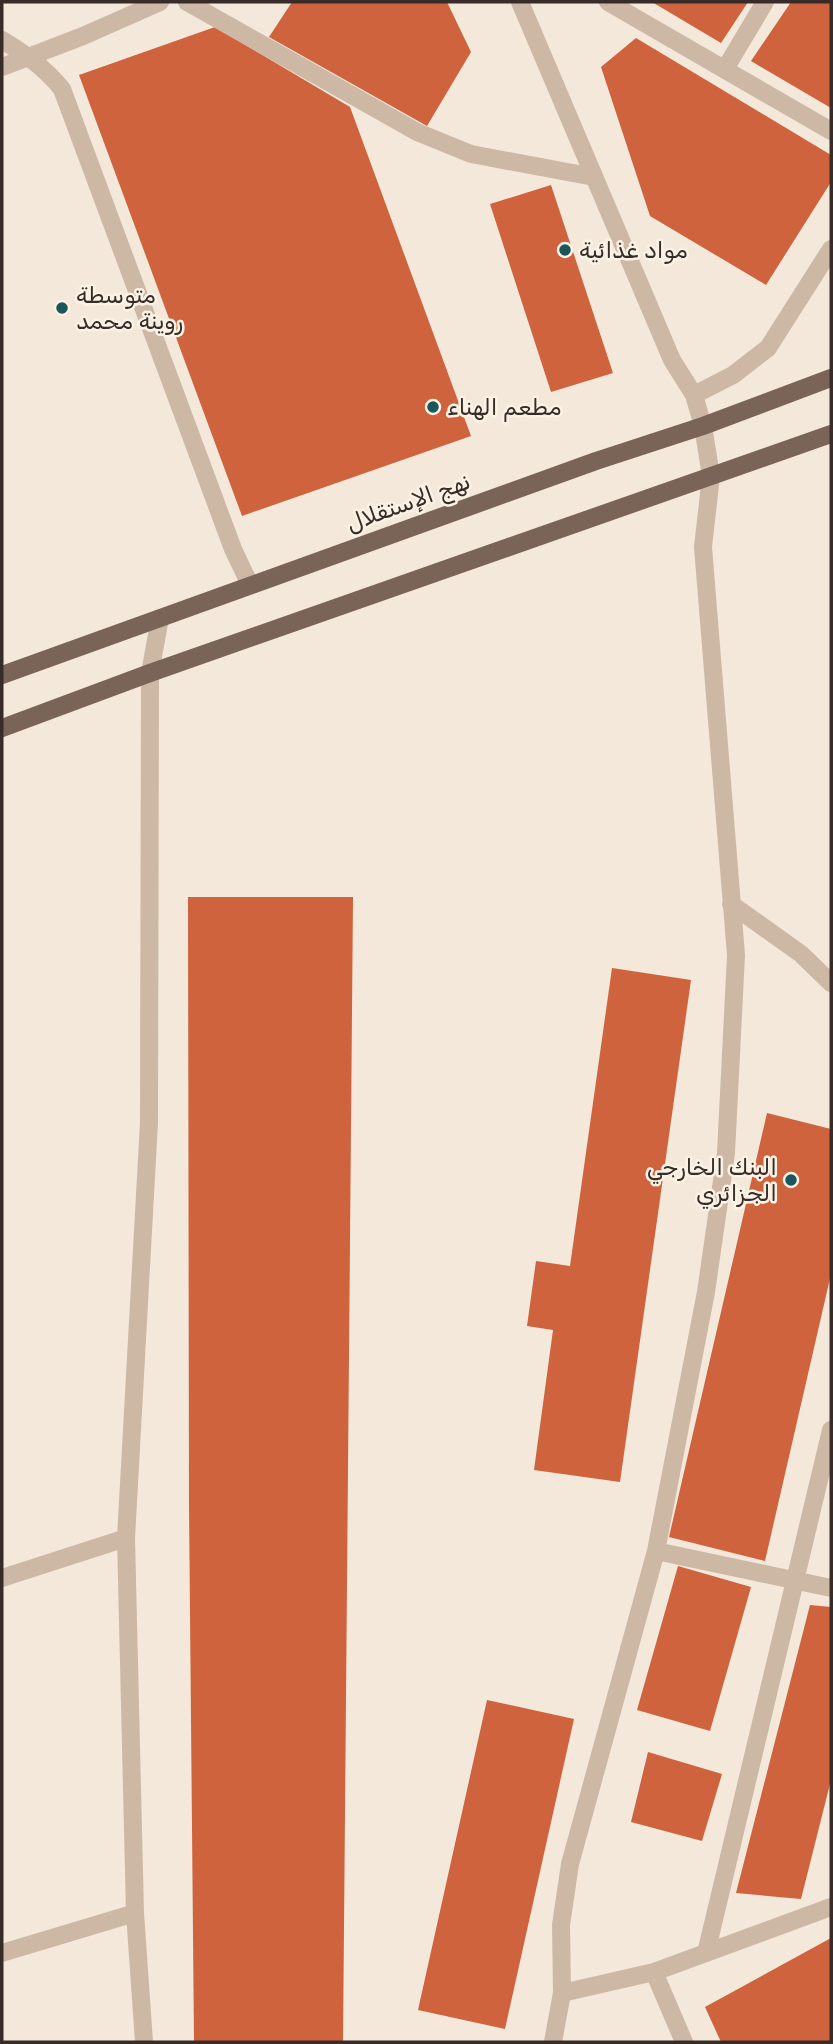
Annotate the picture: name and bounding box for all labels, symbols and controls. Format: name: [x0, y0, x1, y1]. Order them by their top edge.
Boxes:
place label: مواد غذائية: [579, 236, 688, 264]
marker: مواد غذائية: [557, 242, 573, 258]
place label: متوسطة روينة محمد: [76, 281, 183, 335]
marker: متوسطة روينة محمد: [54, 300, 70, 316]
place label: مطعم الهناء: [447, 393, 561, 422]
marker: مطعم الهناء: [425, 399, 441, 415]
street label: نهج الإستقلال: [342, 467, 475, 539]
place label: البنك الخارجي الجزائري: [647, 1153, 777, 1210]
marker: البنك الخارجي الجزائري: [783, 1172, 799, 1188]

